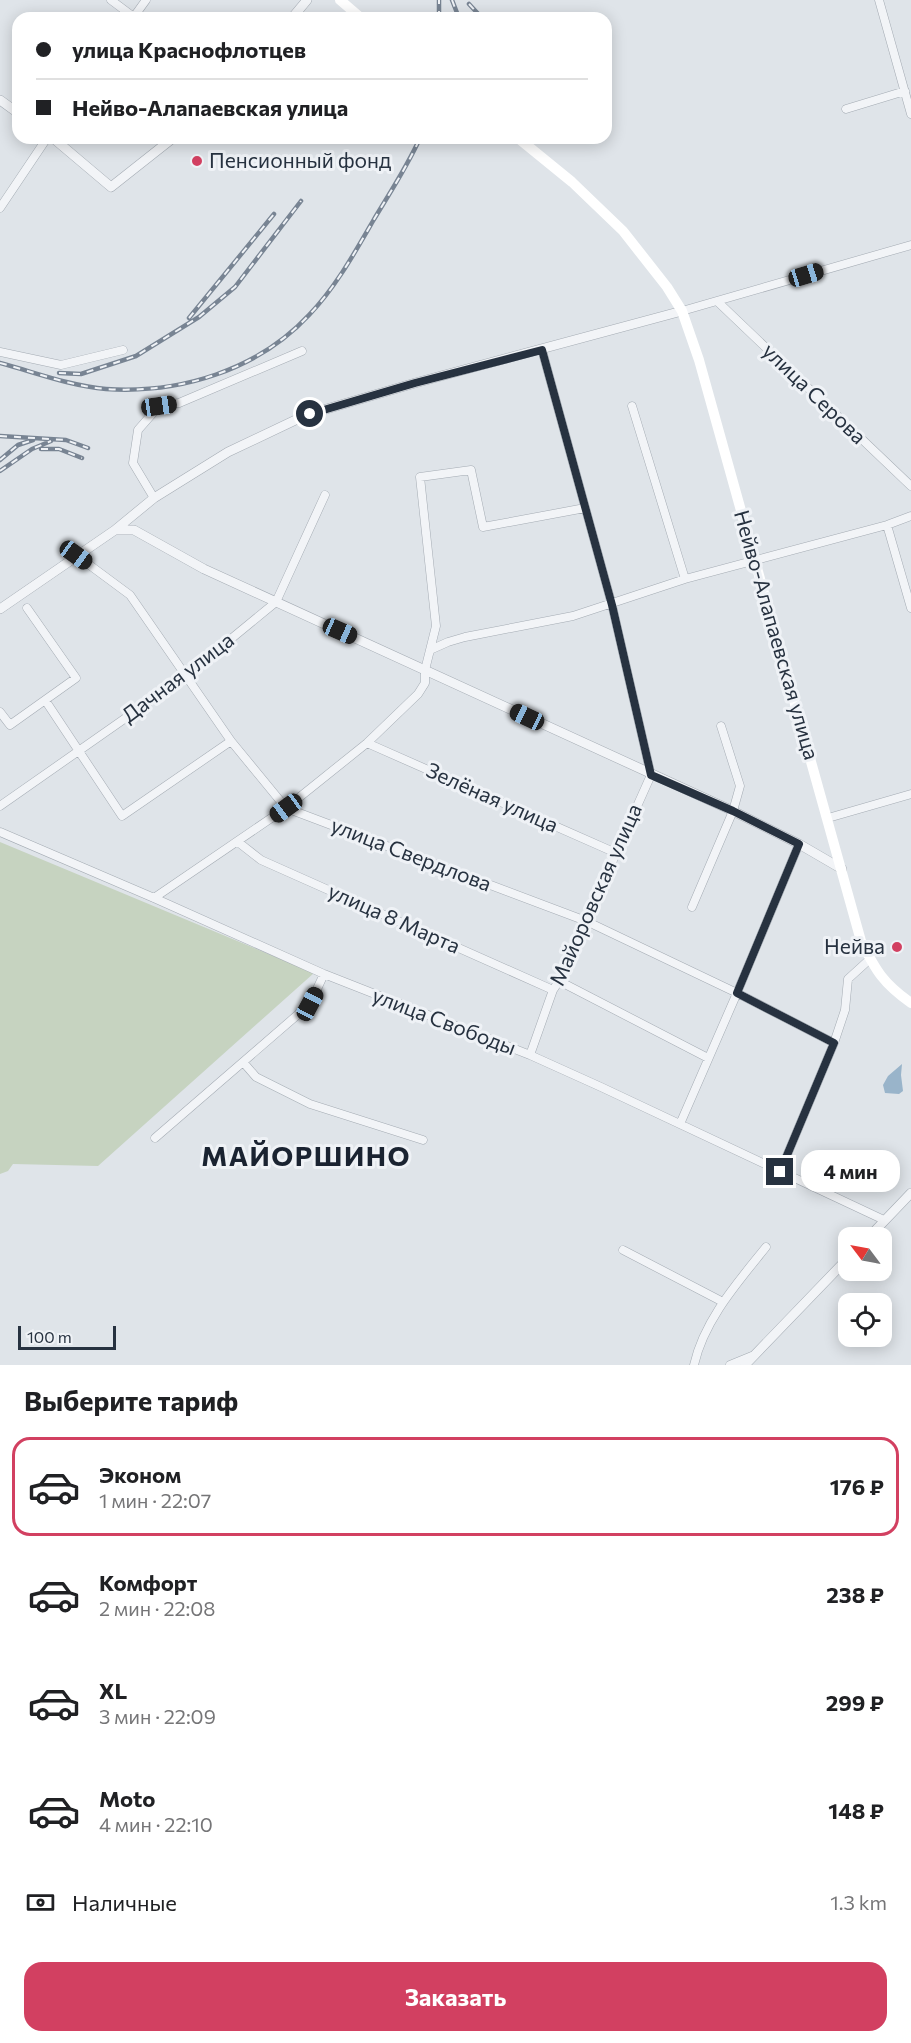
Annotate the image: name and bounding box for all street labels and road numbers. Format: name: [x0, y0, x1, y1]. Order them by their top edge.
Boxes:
street label: улица Серова: [758, 337, 872, 448]
street label: Нейво-Алапаевская улица: [730, 507, 825, 762]
street label: Дачная улица: [116, 627, 238, 727]
street label: Зелёная улица: [423, 756, 562, 837]
street label: Майоровская улица: [543, 800, 646, 989]
street label: улица Свердлова: [328, 812, 495, 896]
street label: улица 8 Марта: [325, 877, 465, 958]
street label: улица Свободы: [369, 982, 520, 1060]

